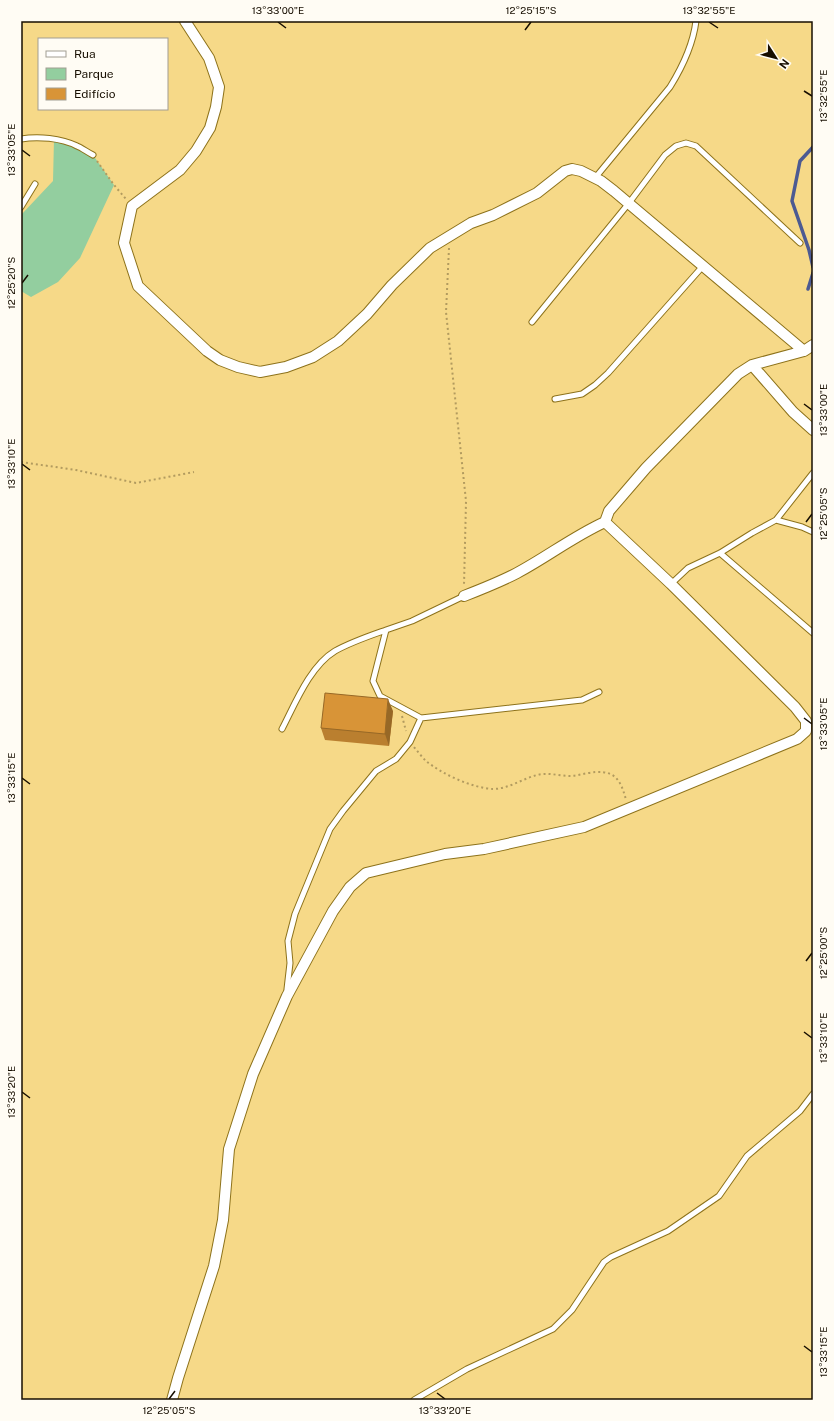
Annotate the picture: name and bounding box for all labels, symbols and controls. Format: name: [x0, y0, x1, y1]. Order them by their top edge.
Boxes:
text: 13°33'00"E: [252, 4, 304, 16]
text: 12°25'15"S: [506, 4, 557, 16]
text: 13°32'55"E: [682, 4, 736, 16]
legend: [38, 38, 168, 110]
north arrow: [756, 38, 796, 78]
text: Rua: [74, 47, 96, 61]
text: N: [777, 57, 791, 71]
text: Parque: [74, 67, 114, 81]
text: 13°32'55"E: [817, 69, 829, 123]
text: Edifício: [74, 87, 116, 101]
text: 13°33'05"E: [5, 123, 17, 177]
text: 12°25'20"S: [5, 256, 17, 309]
text: 13°33'00"E: [817, 384, 829, 436]
text: 13°33'10"E: [5, 439, 17, 489]
text: 12°25'05"S: [817, 487, 829, 541]
text: 13°33'05"E: [817, 697, 829, 751]
text: 13°33'15"E: [5, 753, 17, 803]
text: 12°25'00"S: [817, 926, 829, 979]
text: 13°33'10"E: [817, 1013, 829, 1063]
text: 13°33'20"E: [5, 1066, 17, 1118]
text: 13°33'15"E: [817, 1327, 829, 1377]
text: 12°25'05"S: [143, 1404, 196, 1416]
text: 13°33'20"E: [419, 1404, 471, 1416]

